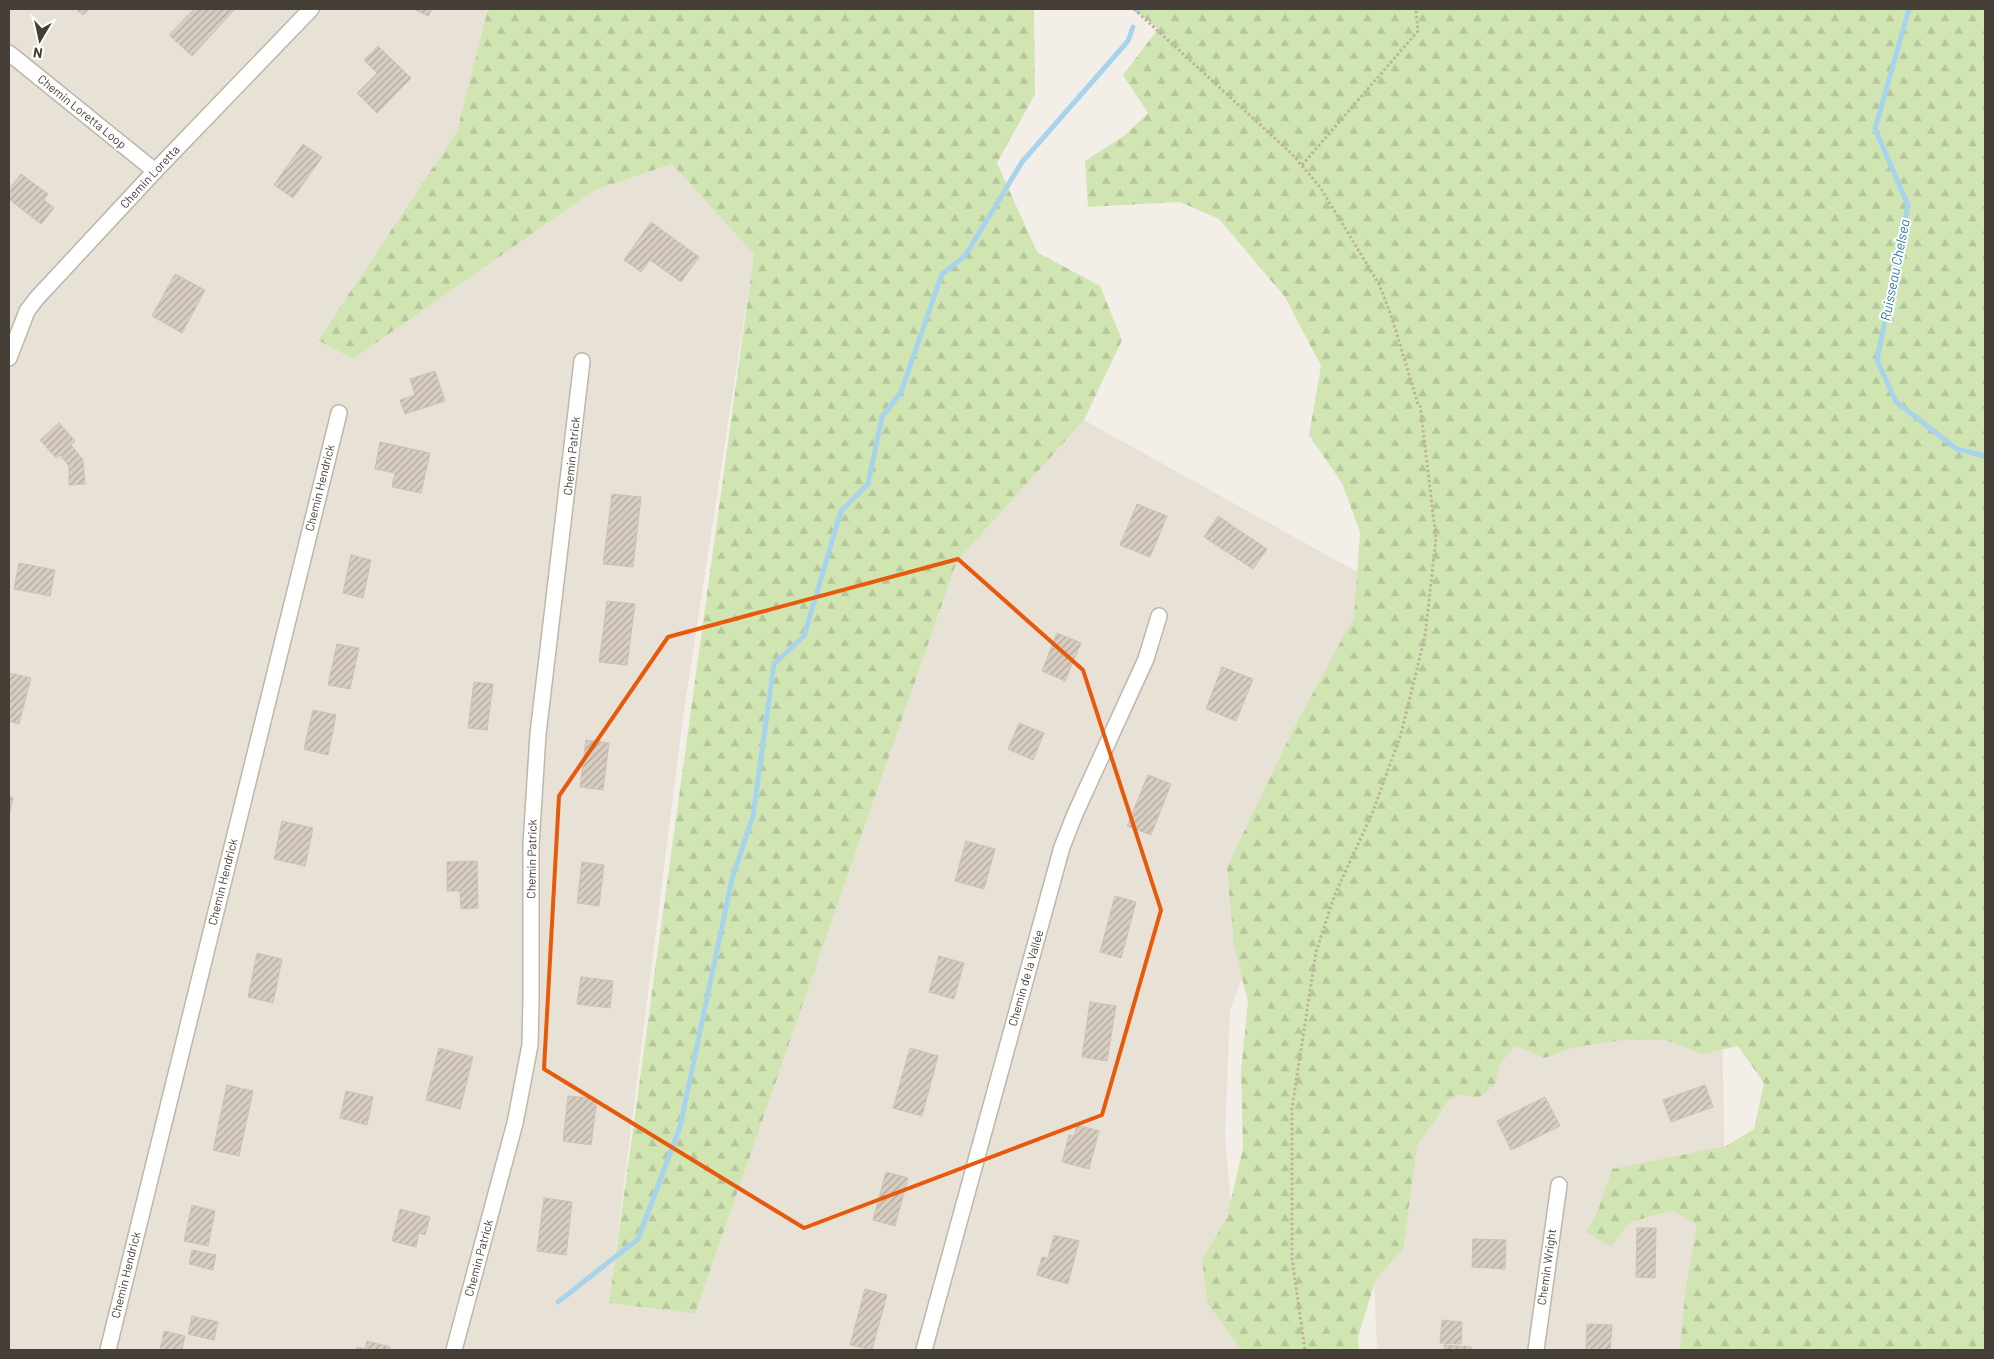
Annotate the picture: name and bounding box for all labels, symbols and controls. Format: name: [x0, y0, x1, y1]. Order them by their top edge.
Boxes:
north arrow: [15, 15, 65, 65]
text: N: [32, 44, 44, 62]
street label: Chemin Loretta Loop: [36, 71, 130, 151]
street label: Chemin Loretta: [117, 142, 182, 211]
water label: Ruisseau Chelsea: [1876, 217, 1913, 322]
street label: Chemin Patrick: [560, 416, 582, 496]
street label: Chemin Hendrick: [301, 443, 337, 533]
street label: Chemin Patrick: [523, 819, 539, 899]
street label: Chemin Hendrick: [204, 837, 240, 927]
street label: Chemin de la Vallée: [1005, 928, 1045, 1027]
street label: Chemin Patrick: [461, 1218, 495, 1298]
street label: Chemin Wright: [1534, 1228, 1558, 1306]
street label: Chemin Hendrick: [107, 1230, 143, 1320]

